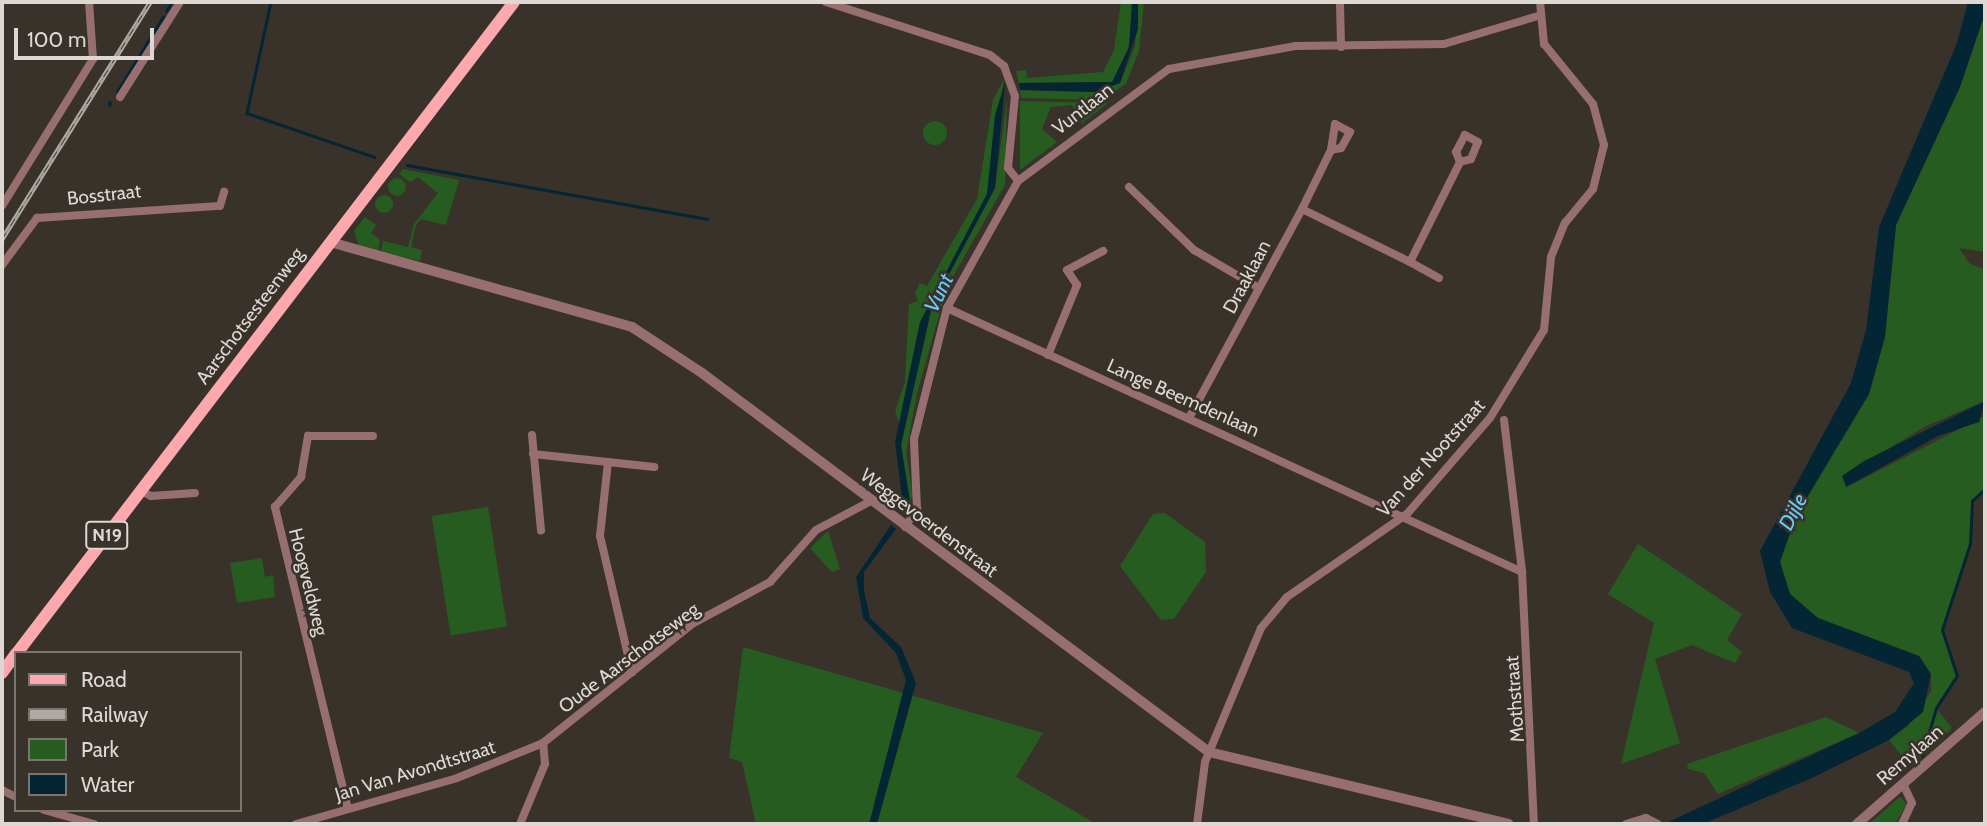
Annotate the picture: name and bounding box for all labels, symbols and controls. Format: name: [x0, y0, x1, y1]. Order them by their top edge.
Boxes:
scale bar: [18, 14, 158, 58]
text: 100 m: [27, 27, 86, 52]
street label: Vuntlaan: [1048, 78, 1118, 140]
street label: Bosstraat: [66, 180, 142, 210]
street label: Draaklaan: [1218, 236, 1276, 318]
street label: Aarschotsesteenweg: [191, 243, 309, 389]
water label: Vunt: [919, 270, 959, 316]
street label: Lange Beemdenlaan: [1103, 354, 1263, 442]
street label: Van der Nootstraat: [1372, 395, 1490, 521]
street label: Weggevoerdenstraat: [856, 464, 1002, 582]
water label: Dijle: [1773, 490, 1813, 534]
road number: N19: [84, 520, 130, 550]
street label: Hoogveldweg: [284, 526, 332, 638]
street label: Oude Aarschotseweg: [554, 598, 704, 718]
legend: [14, 651, 242, 812]
street label: Mothstraat: [1501, 655, 1529, 743]
text: Road: [81, 667, 127, 692]
text: Railway: [81, 702, 148, 727]
street label: Remylaan: [1872, 720, 1948, 790]
street label: Jan Van Avondtstraat: [332, 736, 498, 806]
text: Park: [81, 737, 119, 762]
text: Water: [81, 772, 134, 797]

